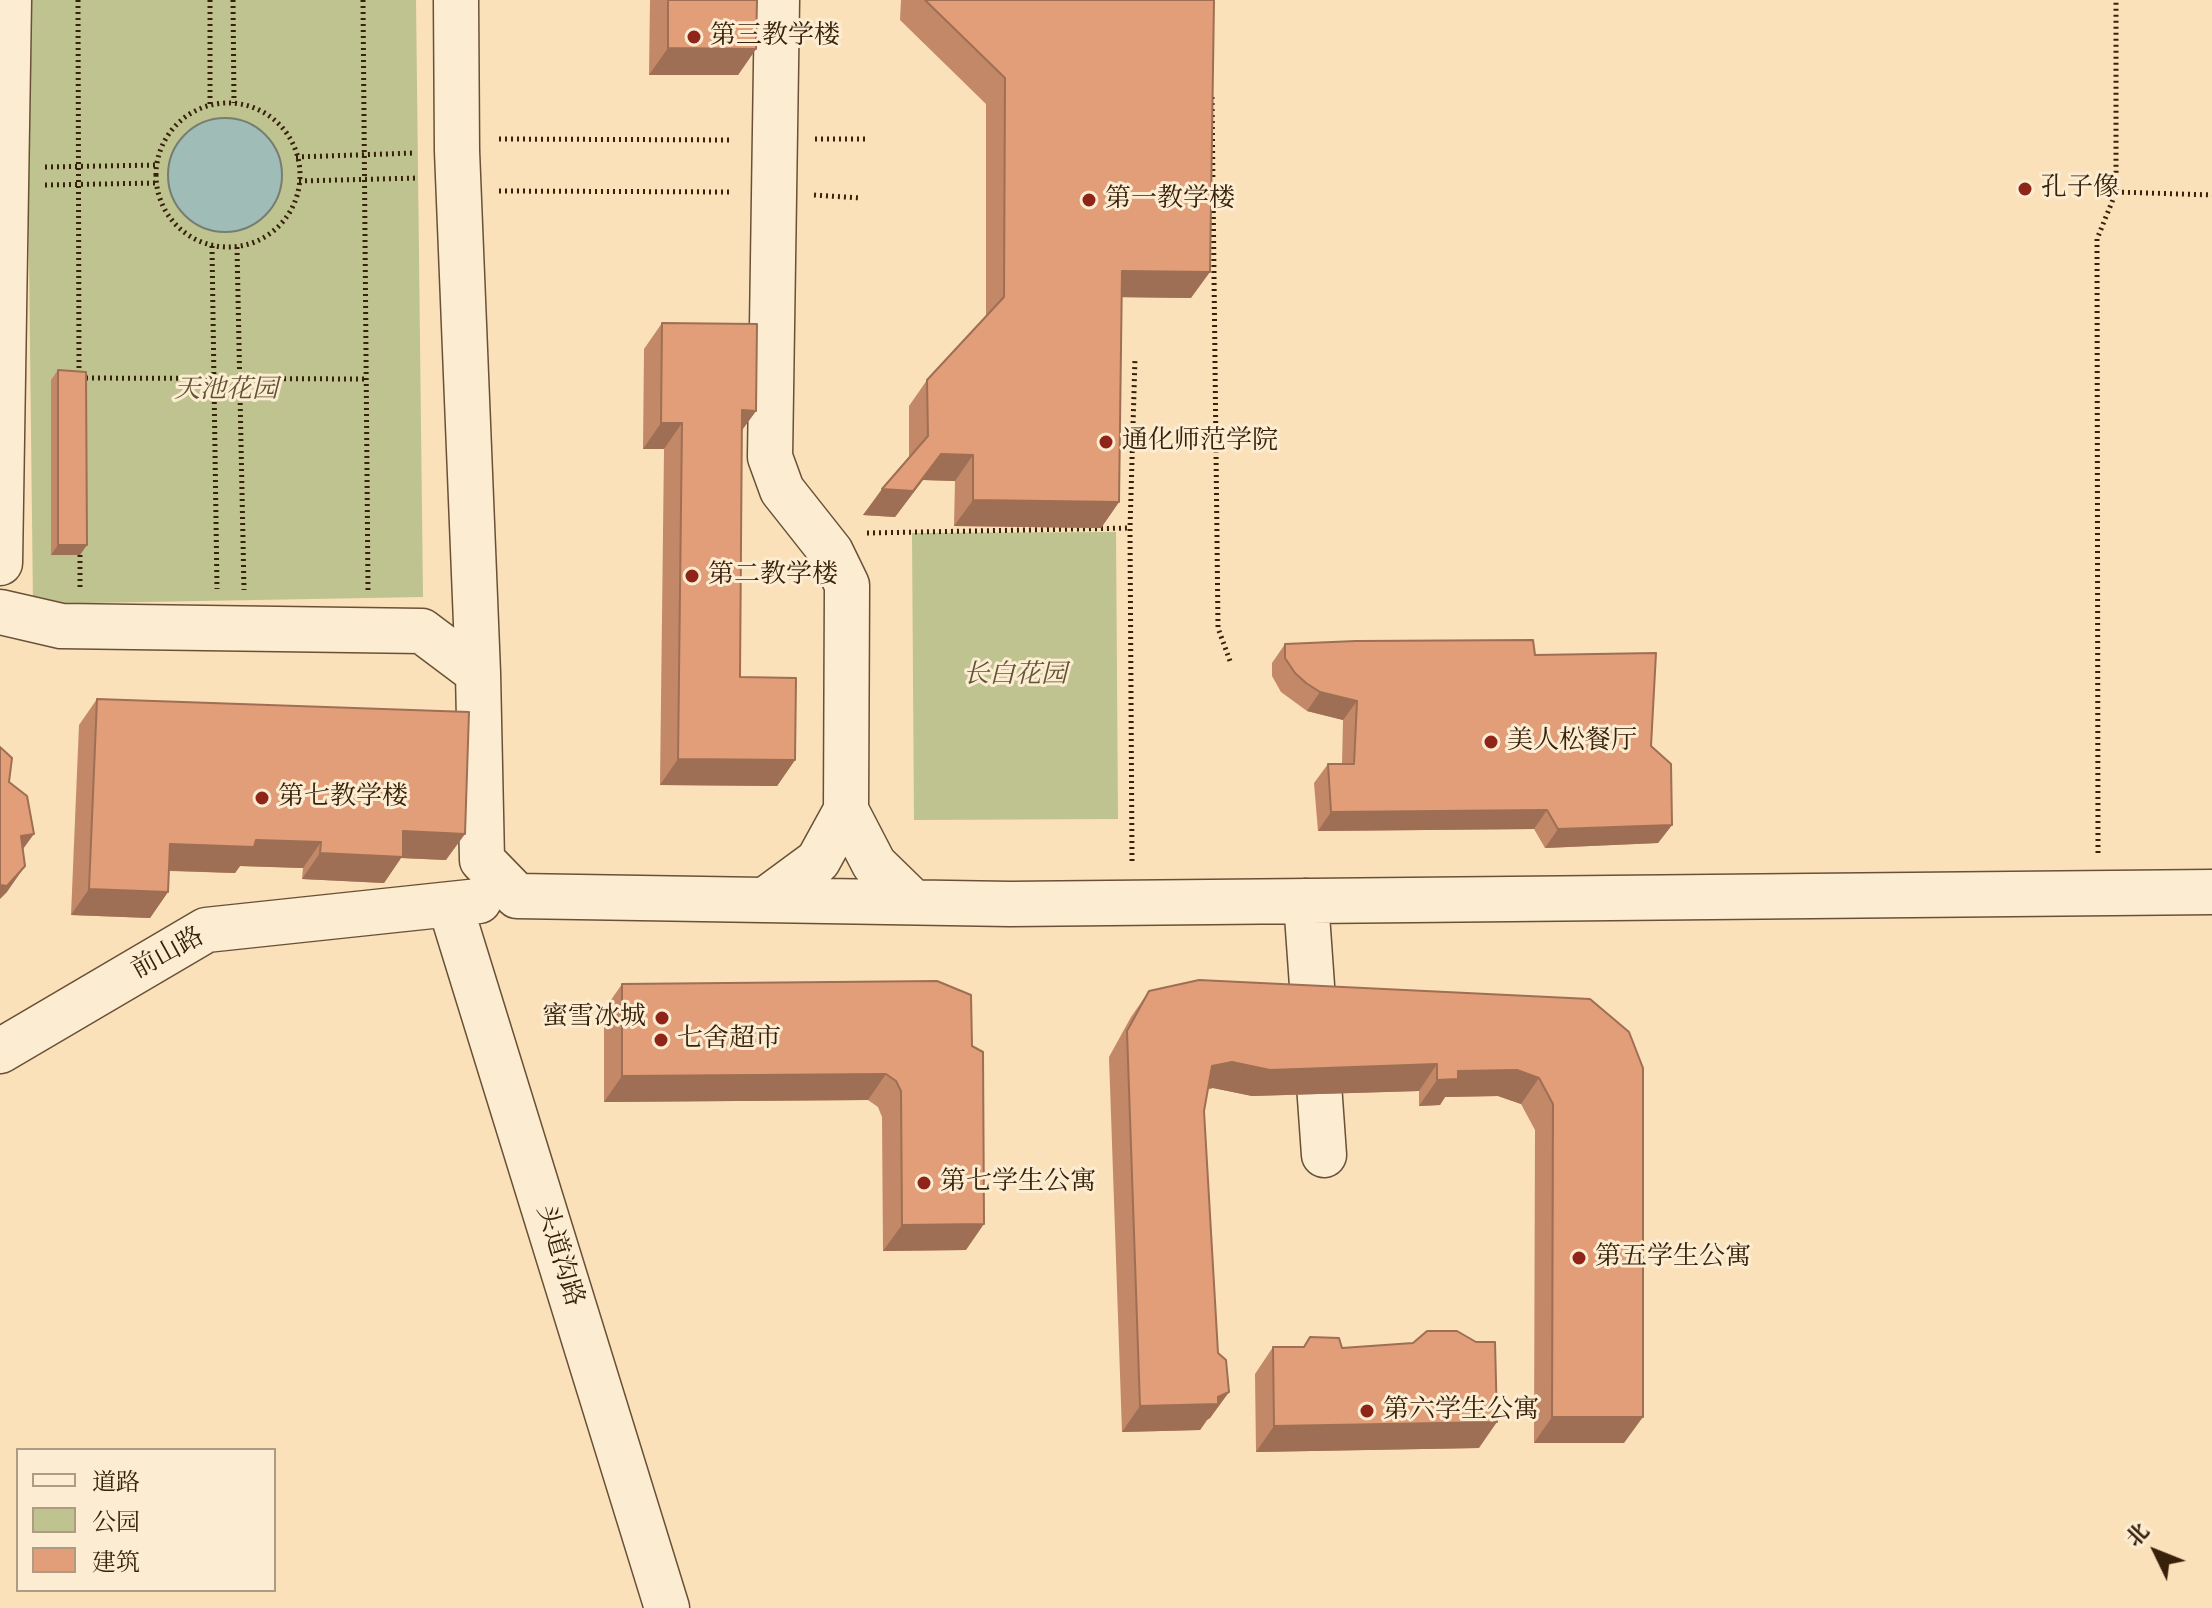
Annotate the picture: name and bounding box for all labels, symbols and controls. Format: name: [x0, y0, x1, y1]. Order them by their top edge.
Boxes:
place label: 第三教学楼: [710, 21, 840, 53]
marker: 第三教学楼: [685, 28, 703, 46]
place label: 孔子像: [2041, 173, 2119, 205]
marker: 孔子像: [2016, 180, 2034, 198]
place label: 第一教学楼: [1105, 184, 1235, 216]
marker: 第一教学楼: [1080, 191, 1098, 209]
park label: 天池花园: [174, 375, 278, 407]
place label: 通化师范学院: [1122, 426, 1278, 458]
marker: 通化师范学院: [1097, 433, 1115, 451]
place label: 第二教学楼: [708, 560, 838, 592]
marker: 第二教学楼: [683, 567, 701, 585]
park label: 长白花园: [963, 660, 1067, 692]
place label: 美人松餐厅: [1507, 726, 1637, 758]
marker: 美人松餐厅: [1482, 733, 1500, 751]
place label: 第七教学楼: [278, 782, 408, 814]
marker: 第七教学楼: [253, 789, 271, 807]
street label: 前山路: [126, 921, 210, 987]
place label: 蜜雪冰城: [542, 1002, 646, 1034]
marker: 蜜雪冰城: [653, 1009, 671, 1027]
place label: 七舍超市: [677, 1024, 781, 1056]
marker: 七舍超市: [652, 1031, 670, 1049]
place label: 第七学生公寓: [940, 1167, 1096, 1199]
marker: 第七学生公寓: [915, 1174, 933, 1192]
street label: 头道沟路: [529, 1202, 589, 1310]
place label: 第五学生公寓: [1595, 1242, 1751, 1274]
marker: 第五学生公寓: [1570, 1249, 1588, 1267]
place label: 第六学生公寓: [1383, 1395, 1539, 1427]
marker: 第六学生公寓: [1358, 1402, 1376, 1420]
legend: [16, 1448, 276, 1592]
text: 道路: [92, 1468, 140, 1498]
text: 公园: [92, 1508, 140, 1538]
north arrow: [2116, 1512, 2196, 1592]
text: 北: [2121, 1518, 2155, 1553]
text: 建筑: [92, 1548, 140, 1578]

